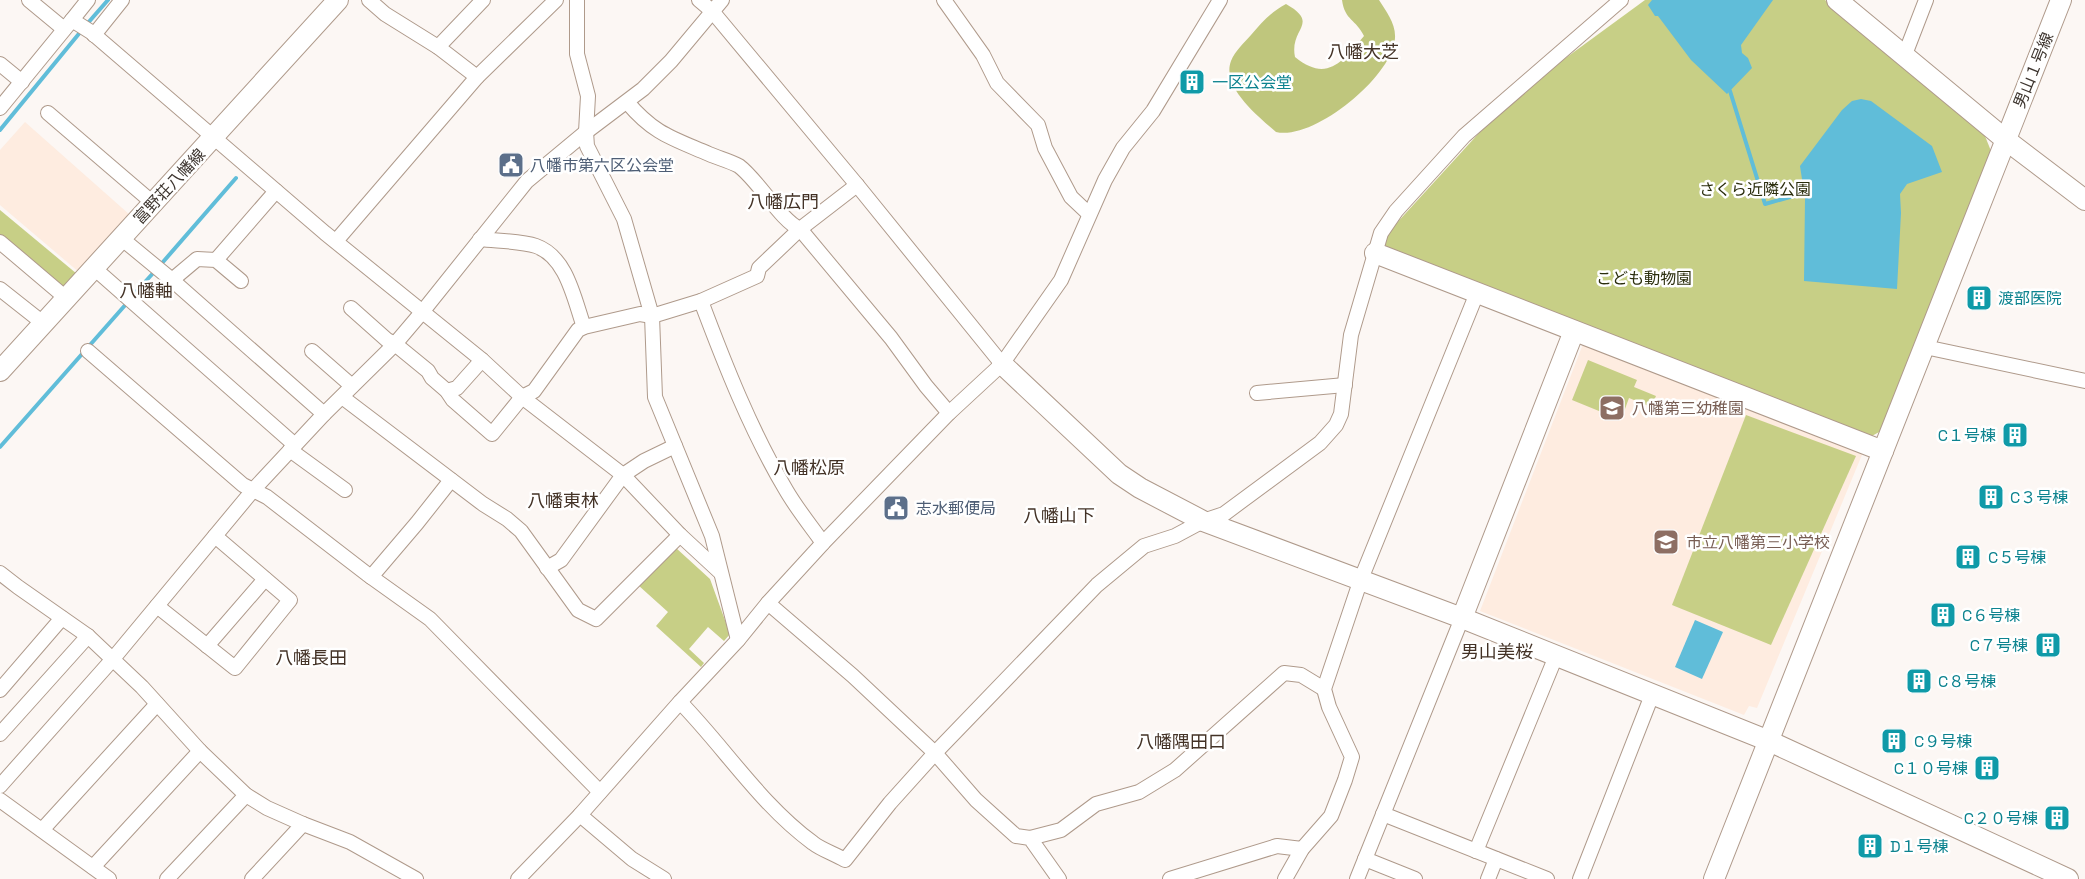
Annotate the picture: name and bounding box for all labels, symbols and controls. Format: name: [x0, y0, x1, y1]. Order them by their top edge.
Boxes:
street label: 男山１号線: [2009, 29, 2058, 111]
district label: 八幡大芝: [1327, 40, 1399, 63]
building icon: 一区公会堂: [1177, 67, 1207, 97]
place label: 一区公会堂: [1212, 72, 1292, 93]
street label: 富野荘八幡線: [129, 144, 210, 229]
public building icon: 八幡市第六区公会堂: [496, 150, 526, 180]
place label: 八幡市第六区公会堂: [530, 155, 674, 176]
park label: さくら近隣公園: [1699, 179, 1811, 200]
district label: 八幡広門: [747, 190, 819, 213]
park label: こども動物園: [1596, 268, 1692, 289]
district label: 八幡軸: [119, 279, 173, 302]
building icon: 渡部医院: [1964, 283, 1994, 313]
place label: 渡部医院: [1998, 288, 2062, 309]
school or university icon: 八幡第三幼稚園: [1597, 393, 1627, 423]
place label: 八幡第三幼稚園: [1632, 398, 1744, 419]
building icon: C１号棟: [2000, 420, 2030, 450]
place label: C１号棟: [1938, 425, 1996, 446]
district label: 八幡松原: [773, 456, 845, 479]
building icon: C３号棟: [1976, 482, 2006, 512]
place label: C３号棟: [2010, 487, 2068, 508]
district label: 八幡東林: [527, 489, 599, 512]
public building icon: 志水郵便局: [881, 493, 911, 523]
place label: 志水郵便局: [916, 498, 996, 519]
district label: 八幡山下: [1023, 504, 1095, 527]
school or university icon: 市立八幡第三小学校: [1651, 527, 1681, 557]
place label: 市立八幡第三小学校: [1686, 532, 1830, 553]
building icon: C５号棟: [1953, 542, 1983, 572]
place label: C５号棟: [1988, 547, 2046, 568]
building icon: C６号棟: [1928, 600, 1958, 630]
place label: C６号棟: [1962, 605, 2020, 626]
building icon: C７号棟: [2033, 630, 2063, 660]
place label: C７号棟: [1970, 635, 2028, 656]
district label: 男山美桜: [1461, 640, 1533, 663]
district label: 八幡長田: [275, 646, 347, 669]
building icon: C８号棟: [1904, 666, 1934, 696]
place label: C８号棟: [1938, 671, 1996, 692]
building icon: C９号棟: [1879, 726, 1909, 756]
district label: 八幡隅田口: [1136, 730, 1226, 753]
place label: C９号棟: [1914, 731, 1972, 752]
building icon: C１０号棟: [1972, 753, 2002, 783]
place label: C１０号棟: [1894, 758, 1968, 779]
building icon: C２０号棟: [2042, 803, 2072, 833]
place label: C２０号棟: [1964, 808, 2038, 829]
building icon: D１号棟: [1855, 831, 1885, 861]
place label: D１号棟: [1890, 836, 1949, 857]

